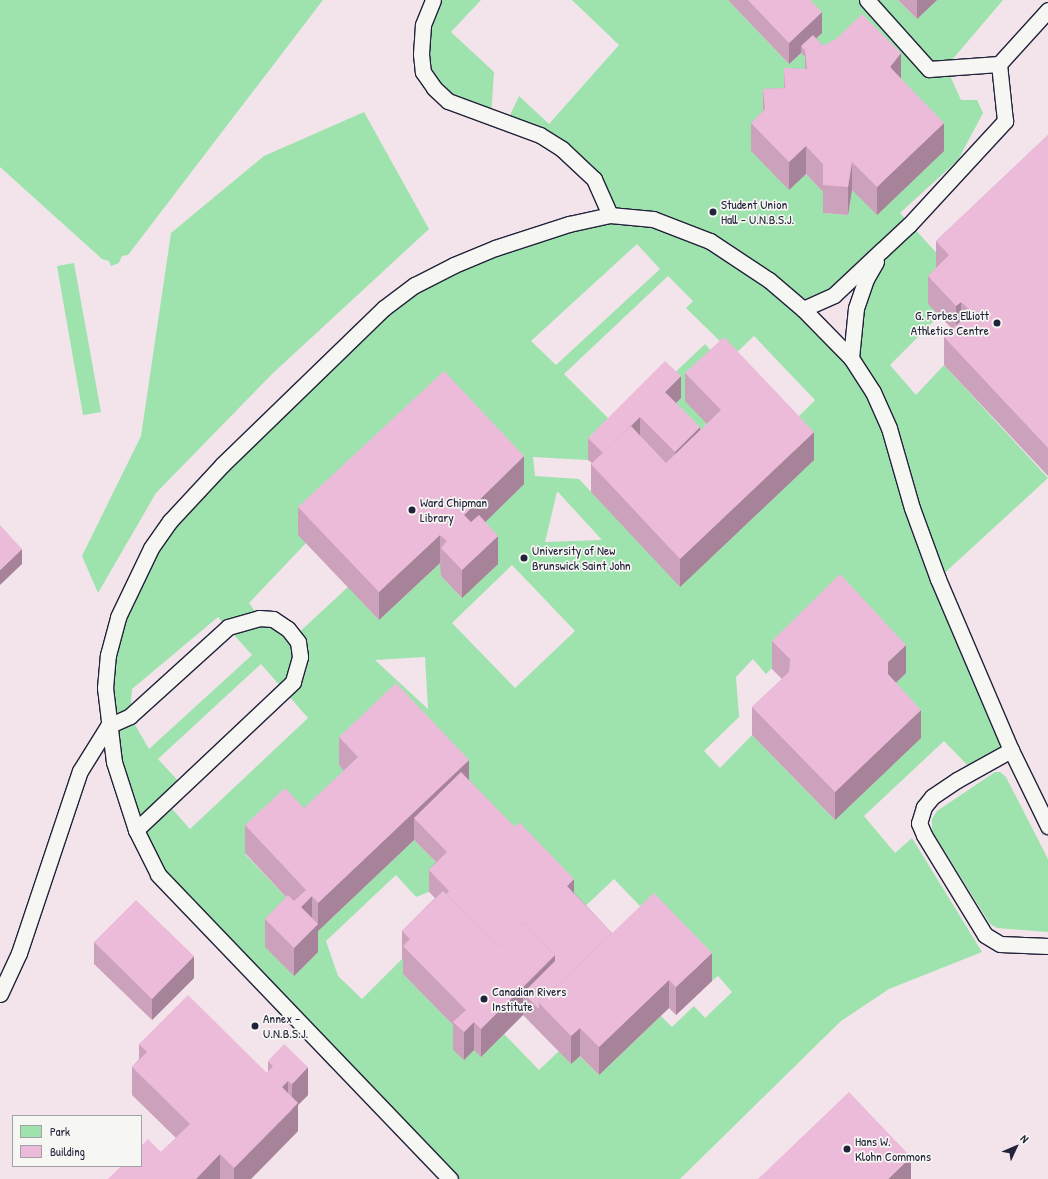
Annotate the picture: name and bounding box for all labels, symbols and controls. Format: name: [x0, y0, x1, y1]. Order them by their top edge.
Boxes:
place label: Student Union Hall - U.N.B.S.J.: [721, 197, 794, 228]
marker: Student Union Hall - U.N.B.S.J.: [708, 207, 718, 217]
place label: G. Forbes Elliott Athletics Centre: [911, 308, 989, 339]
marker: G. Forbes Elliott Athletics Centre: [992, 318, 1002, 328]
place label: Ward Chipman Library: [420, 495, 487, 526]
marker: Ward Chipman Library: [407, 505, 417, 515]
place label: University of New Brunswick Saint John: [532, 543, 631, 574]
marker: University of New Brunswick Saint John: [519, 553, 529, 563]
place label: Canadian Rivers Institute: [492, 984, 566, 1015]
marker: Canadian Rivers Institute: [479, 994, 489, 1004]
place label: Annex - U.N.B.S.J.: [263, 1011, 308, 1042]
marker: Annex - U.N.B.S.J.: [250, 1021, 260, 1031]
legend: [12, 1115, 142, 1167]
text: Park: [50, 1123, 70, 1140]
north arrow: [996, 1127, 1036, 1167]
text: N: [1018, 1132, 1032, 1146]
place label: Hans W. Klohn Commons: [855, 1134, 931, 1165]
text: Building: [50, 1143, 85, 1160]
marker: Hans W. Klohn Commons: [842, 1144, 852, 1154]

